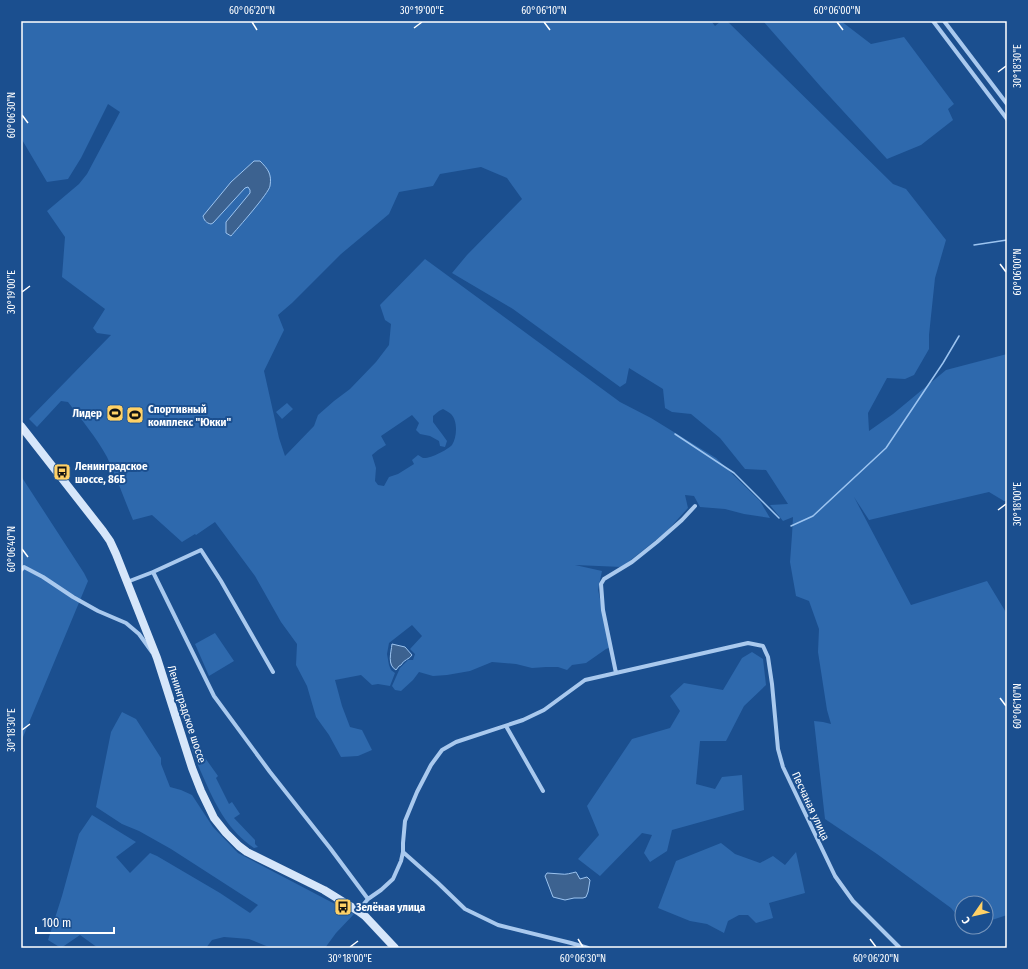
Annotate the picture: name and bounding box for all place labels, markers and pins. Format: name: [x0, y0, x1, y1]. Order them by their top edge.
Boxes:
sports icon: Лидер: [105, 403, 125, 423]
place label: Спортивный комплекс "Юкки": [148, 403, 231, 429]
sports icon: Спортивный комплекс "Юкки": [125, 405, 145, 425]
place label: Лидер: [73, 407, 102, 420]
place label: Ленинградское шоссе, 86Б: [75, 460, 148, 486]
bus stop icon: Ленинградское шоссе, 86Б: [52, 462, 72, 482]
bus stop icon: Зелёная улица: [333, 897, 353, 917]
place label: Зелёная улица: [355, 901, 426, 914]

